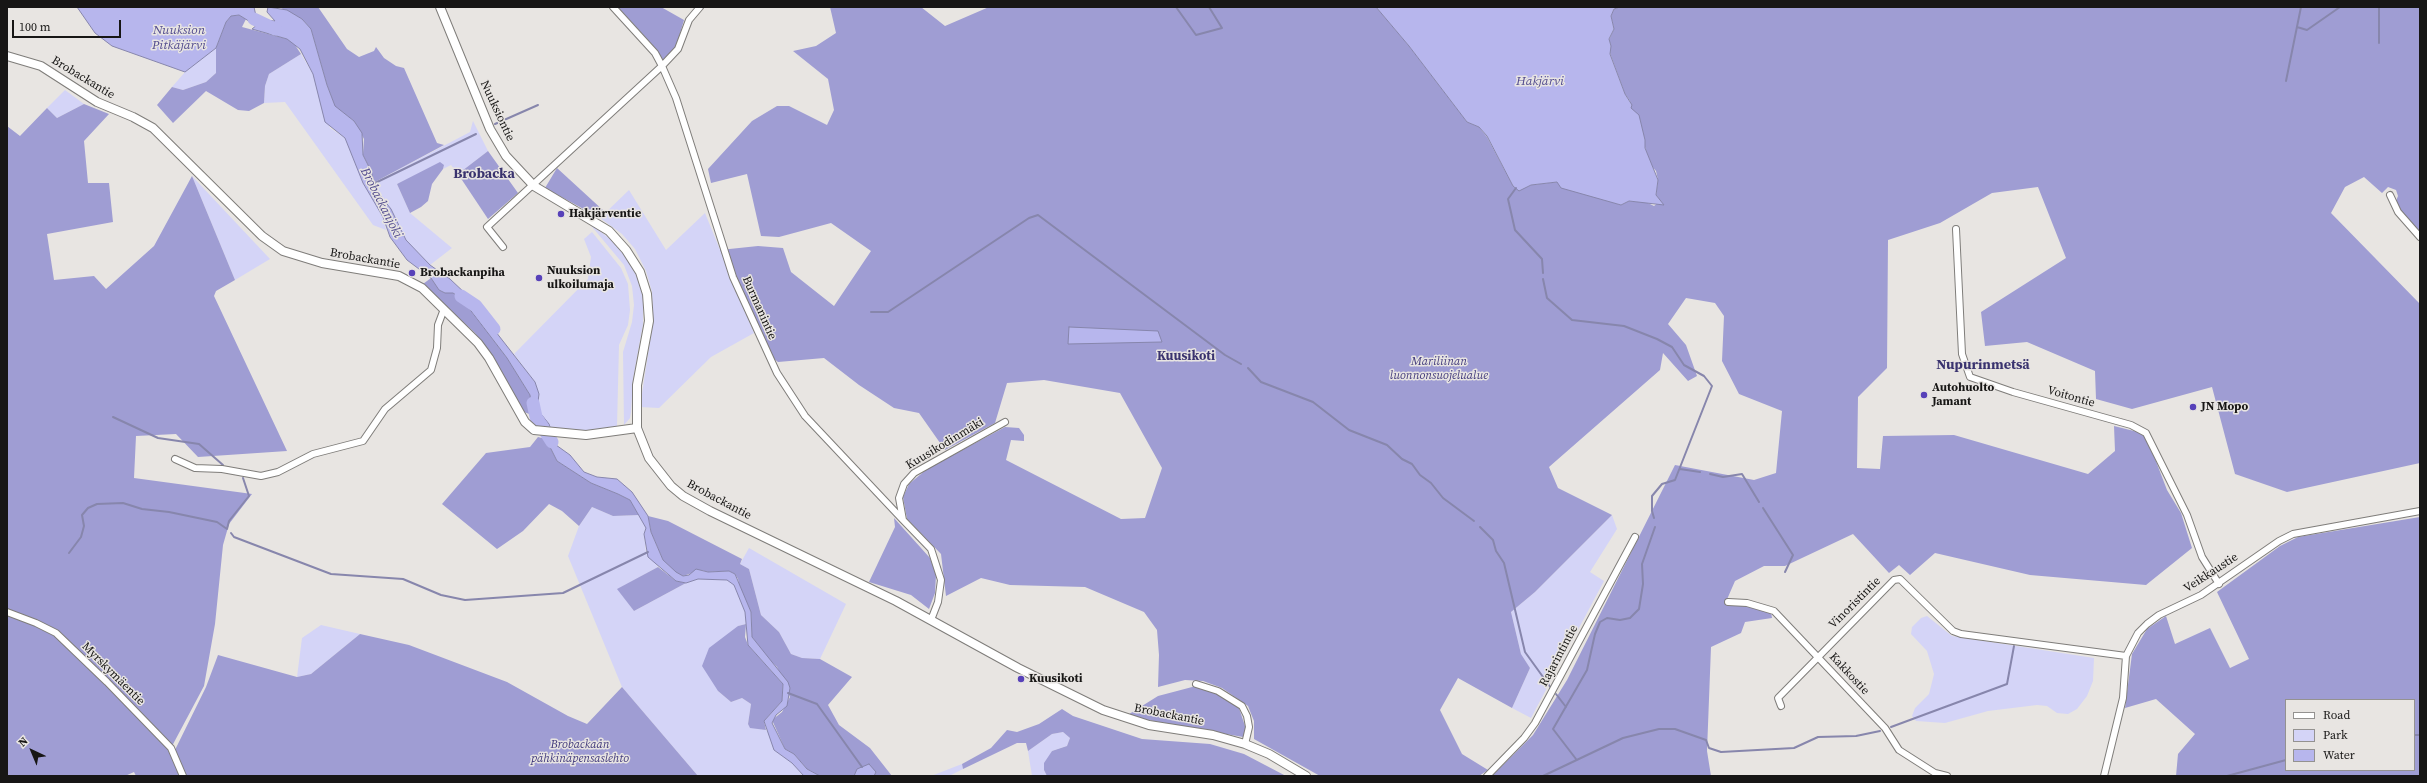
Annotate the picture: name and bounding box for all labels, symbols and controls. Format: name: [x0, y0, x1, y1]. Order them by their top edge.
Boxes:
scale bar: [14, 12, 123, 38]
text: 100 m: [19, 19, 51, 35]
water label: Nuuksion Pitkäjärvi: [152, 23, 206, 54]
street label: Brobackantie: [49, 54, 117, 102]
water label: Hakjärvi: [1516, 74, 1564, 90]
street label: Nuuksiontie: [477, 78, 517, 144]
water label: Brobackanjoki: [357, 165, 405, 241]
district label: Brobacka: [453, 166, 515, 182]
place label: Hakjärventie: [569, 207, 641, 221]
marker: Hakjärventie: [556, 209, 566, 219]
street label: Brobackantie: [329, 246, 401, 272]
place label: Nuuksion ulkoilumaja: [547, 264, 614, 292]
place label: Brobackanpiha: [420, 266, 505, 280]
marker: Brobackanpiha: [407, 268, 417, 278]
marker: Nuuksion ulkoilumaja: [534, 273, 544, 283]
street label: Burmanintie: [739, 274, 779, 342]
district label: Kuusikoti: [1157, 349, 1215, 365]
park label: Mariliinan luonnonsuojelualue: [1390, 355, 1488, 383]
district label: Nupurinmetsä: [1936, 357, 2030, 373]
place label: Autohuolto Jamant: [1932, 381, 1994, 409]
street label: Voitontie: [2046, 383, 2096, 411]
marker: Autohuolto Jamant: [1919, 390, 1929, 400]
place label: JN Mopo: [2201, 400, 2248, 414]
marker: JN Mopo: [2188, 402, 2198, 412]
street label: Kuusikodinmäki: [904, 415, 986, 473]
street label: Brobackantie: [684, 477, 754, 523]
street label: Veikkaustie: [2181, 550, 2241, 596]
street label: Vinoristintie: [1826, 574, 1884, 632]
street label: Rajarintintie: [1537, 623, 1581, 689]
street label: Myrskymäentie: [78, 639, 148, 709]
street label: Kakkostie: [1826, 650, 1872, 698]
place label: Kuusikoti: [1029, 672, 1083, 686]
marker: Kuusikoti: [1016, 674, 1026, 684]
legend: [2285, 699, 2415, 771]
street label: Brobackantie: [1133, 701, 1205, 729]
text: Road: [2323, 707, 2350, 723]
text: Park: [2323, 727, 2348, 743]
north arrow: [12, 731, 52, 771]
text: N: [15, 734, 31, 750]
park label: Brobackaån pähkinäpensaslehto: [531, 738, 629, 766]
text: Water: [2323, 747, 2355, 763]

